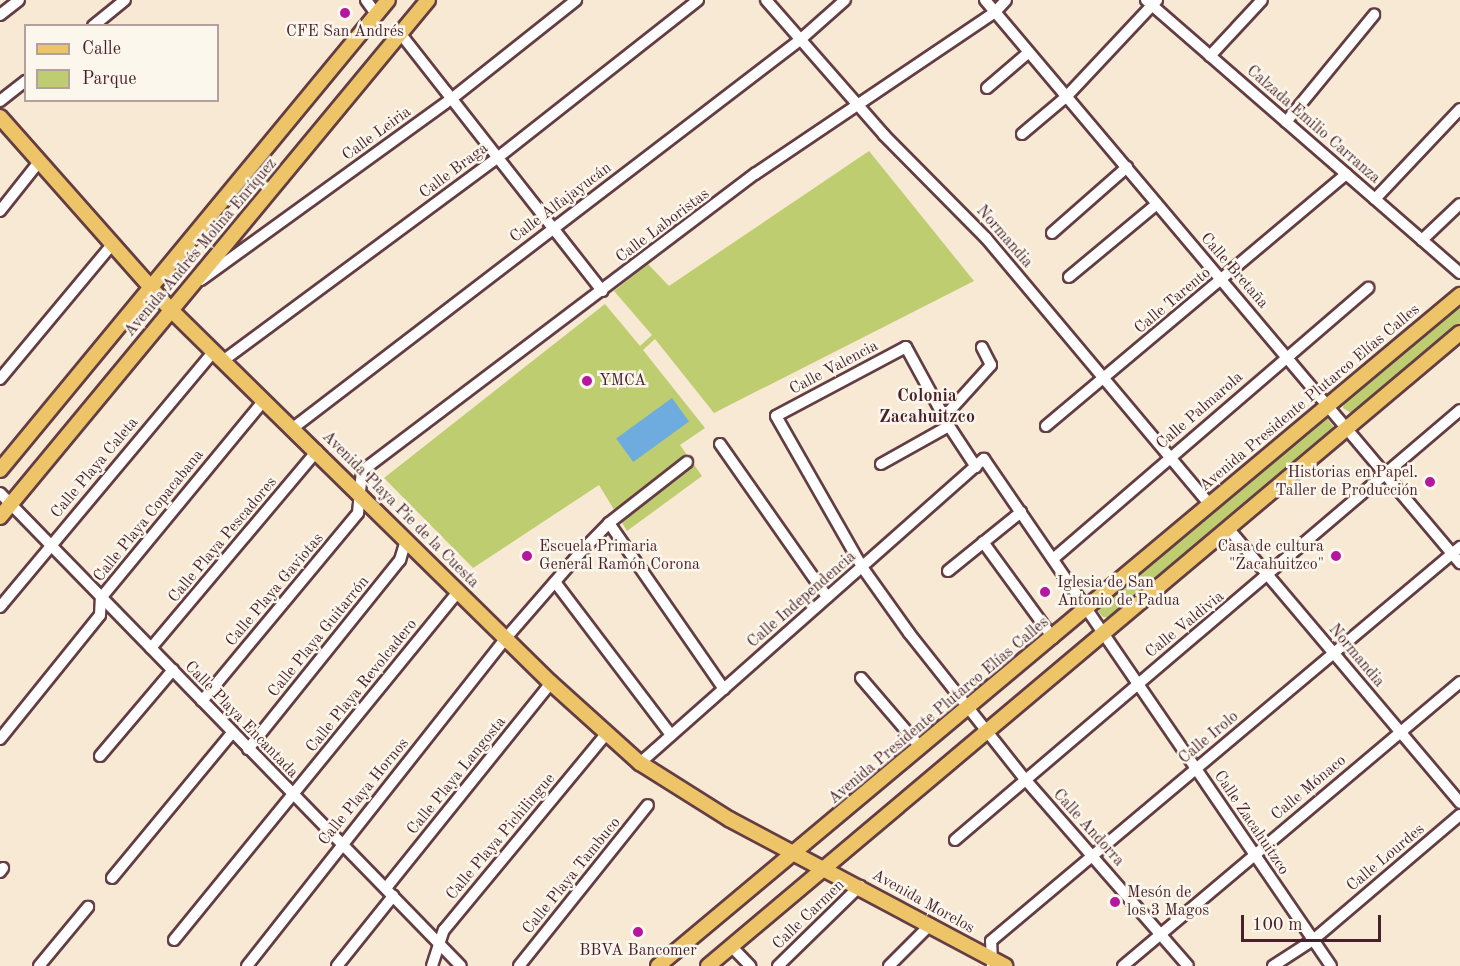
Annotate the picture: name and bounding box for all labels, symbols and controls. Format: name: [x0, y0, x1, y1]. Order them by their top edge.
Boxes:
marker: CFE San Andrés: [338, 6, 352, 20]
place label: CFE San Andrés: [286, 22, 404, 42]
legend: [24, 24, 219, 102]
text: Calle: [82, 40, 121, 58]
street label: Calzada Emilio Carranza: [1242, 62, 1384, 188]
text: Parque: [82, 70, 137, 88]
street label: Calle Leiria: [339, 103, 415, 165]
street label: Calle Braga: [416, 139, 492, 203]
street label: Avenida Andrés Molina Enríquez: [121, 155, 281, 341]
street label: Calle Alfajayucán: [506, 159, 616, 247]
street label: Calle Laboristas: [612, 185, 714, 267]
street label: Normandia: [972, 202, 1036, 272]
street label: Calle Bretaña: [1196, 229, 1272, 313]
street label: Calle Tarento: [1131, 264, 1215, 338]
street label: Avenida Presidente Plutarco Elías Calles: [1196, 300, 1424, 496]
street label: Calle Valencia: [786, 337, 882, 399]
street label: Calle Palmarola: [1153, 368, 1247, 454]
place label: YMCA: [599, 371, 646, 391]
marker: YMCA: [580, 374, 594, 388]
district label: Colonia Zacahuitzco: [879, 386, 975, 428]
street label: Calle Playa Caleta: [47, 414, 143, 522]
street label: Avenida Playa Pie de la Cuesta: [317, 427, 483, 593]
street label: Calle Playa Copacabana: [90, 446, 208, 586]
place label: Historias en Papel. Taller de Producción: [1275, 463, 1418, 501]
street label: Calle Playa Pescadores: [165, 473, 281, 607]
marker: Historias en Papel. Taller de Producción: [1423, 475, 1437, 489]
street label: Calle Playa Gaviotas: [222, 529, 328, 651]
place label: Escuela Primaria General Ramón Corona: [539, 537, 700, 575]
place label: Casa de cultura "Zacahuitzco": [1217, 537, 1324, 575]
street label: Calle Independencia: [744, 548, 860, 652]
marker: Escuela Primaria General Ramón Corona: [520, 549, 534, 563]
marker: Casa de cultura "Zacahuitzco": [1329, 549, 1343, 563]
street label: Calle Playa Guitarrón: [264, 573, 374, 701]
place label: Iglesia de San Antonio de Padua: [1057, 573, 1180, 611]
marker: Iglesia de San Antonio de Padua: [1038, 585, 1052, 599]
street label: Calle Valdivia: [1142, 587, 1228, 663]
street label: Avenida Presidente Plutarco Elías Calles: [825, 613, 1053, 809]
street label: Calle Playa Revolcadero: [302, 615, 422, 757]
street label: Normandia: [1324, 620, 1388, 692]
street label: Calle Playa Encantada: [180, 657, 302, 783]
street label: Calle Irolo: [1175, 707, 1243, 769]
street label: Calle Playa Langosta: [403, 713, 511, 839]
street label: Calle Playa Hornos: [315, 734, 413, 850]
street label: Calle Mónaco: [1268, 751, 1350, 825]
street label: Calle Zacahuitzco: [1209, 767, 1293, 879]
street label: Calle Playa Pichilingue: [442, 770, 560, 904]
street label: Calle Andorra: [1048, 785, 1128, 871]
street label: Calle Playa Tambuco: [519, 814, 625, 938]
street label: Calle Lourdes: [1343, 820, 1429, 896]
street label: Avenida Morelos: [868, 866, 978, 938]
street label: Calle Carmen: [769, 876, 849, 954]
place label: Mesón de los 3 Magos: [1127, 883, 1209, 921]
marker: Mesón de los 3 Magos: [1108, 895, 1122, 909]
scale bar: [1244, 903, 1384, 941]
text: 100 m: [1252, 916, 1303, 934]
marker: BBVA Bancomer: [631, 925, 645, 939]
place label: BBVA Bancomer: [579, 941, 697, 961]

